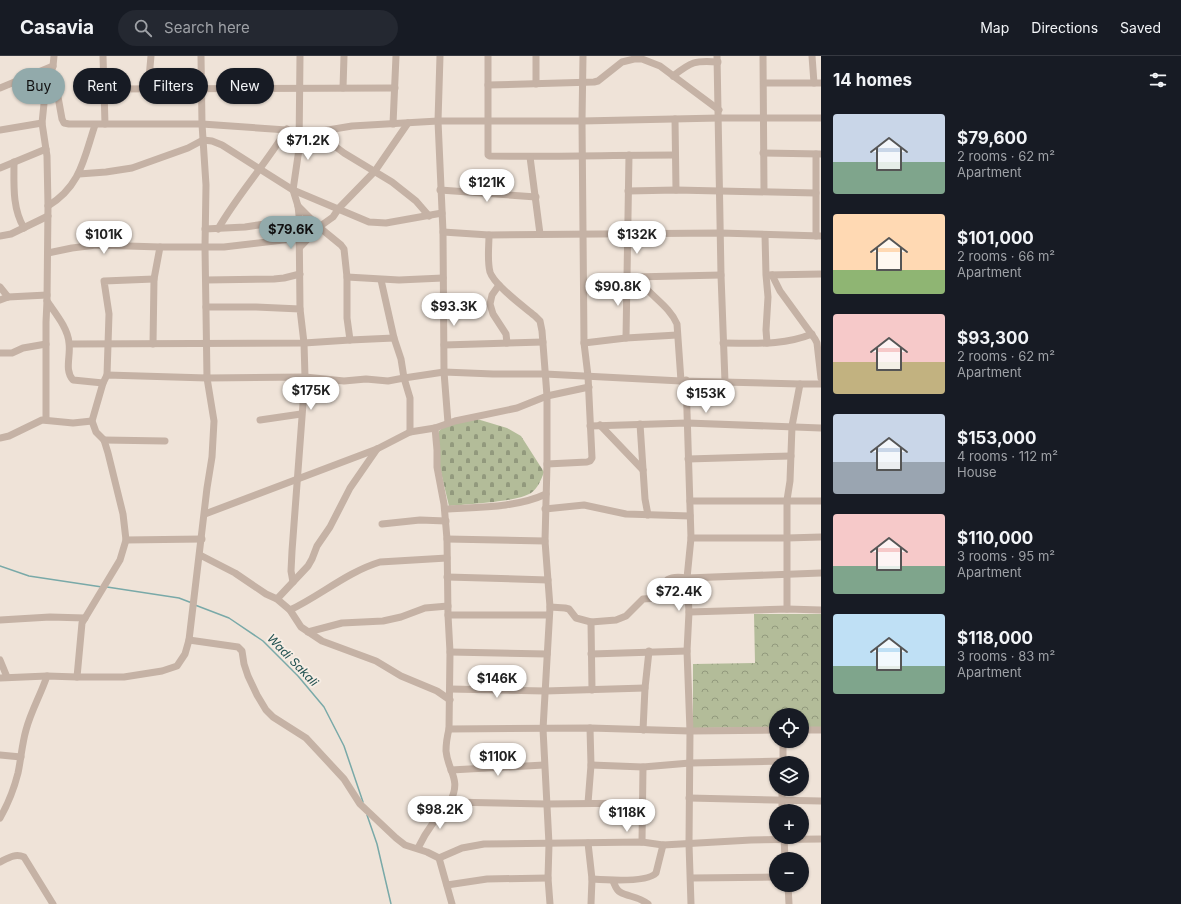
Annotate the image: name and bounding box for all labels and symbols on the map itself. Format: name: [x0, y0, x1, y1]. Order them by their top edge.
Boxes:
pin: $71.2K: [275, 127, 341, 161]
pin: $121K: [459, 169, 515, 203]
pin: $79.6K: [258, 216, 324, 250]
pin: $101K: [76, 221, 132, 255]
pin: $132K: [609, 221, 665, 255]
pin: $90.8K: [585, 273, 651, 307]
pin: $93.3K: [421, 293, 487, 327]
pin: $175K: [283, 377, 339, 411]
pin: $153K: [678, 380, 734, 414]
pin: $72.4K: [646, 578, 712, 612]
water label: Wadi Sakali: [264, 631, 322, 690]
pin: $146K: [469, 665, 525, 699]
pin: $110K: [470, 743, 526, 777]
pin: $98.2K: [407, 796, 473, 830]
pin: $118K: [599, 799, 655, 833]

